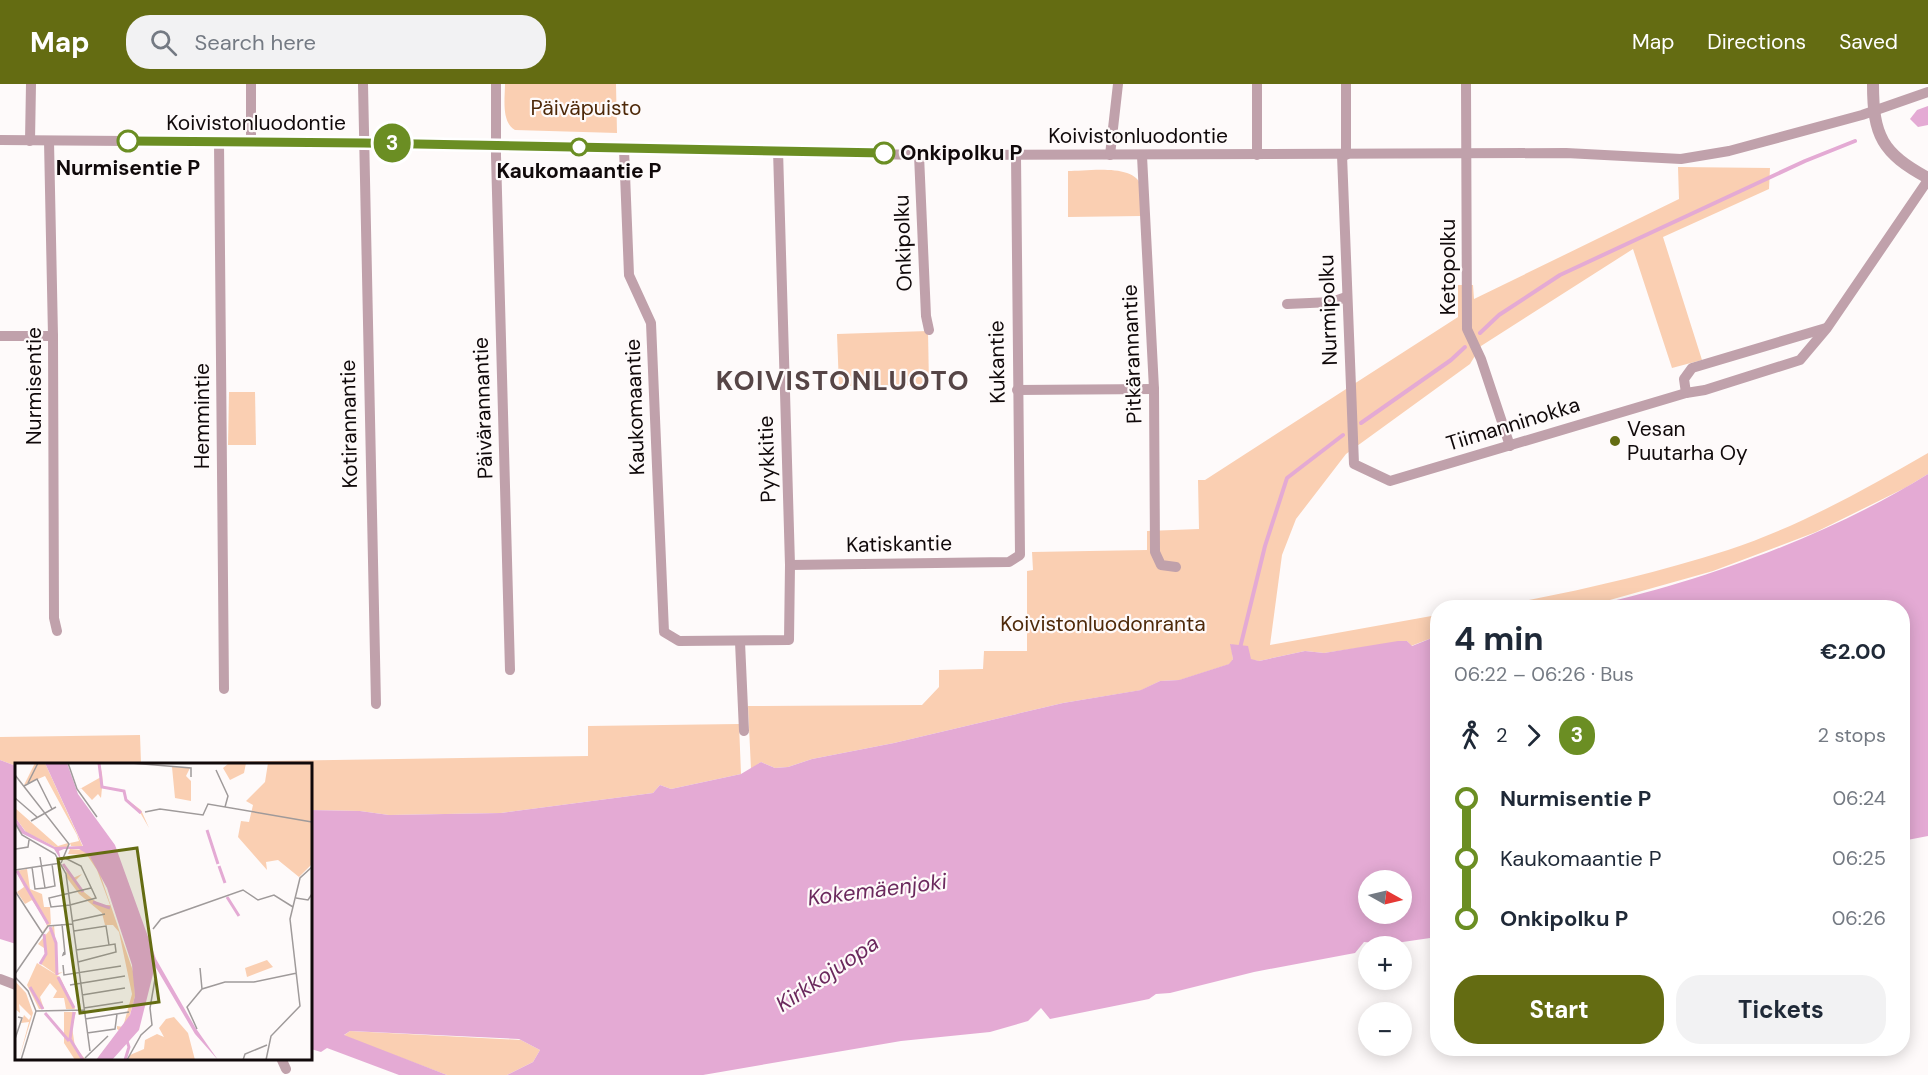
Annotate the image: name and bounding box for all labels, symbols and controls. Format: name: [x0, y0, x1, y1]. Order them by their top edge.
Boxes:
search box: [126, 15, 546, 69]
text: Map: [30, 24, 90, 61]
icon: search: [147, 26, 180, 59]
text: Search here: [195, 28, 316, 57]
text: Map: [1632, 28, 1674, 56]
text: Directions: [1707, 28, 1806, 56]
text: Saved: [1839, 28, 1898, 56]
park label: Päiväpuisto: [531, 94, 641, 122]
street label: Koivistonluodontie: [166, 109, 346, 137]
street label: Koivistonluodontie: [1048, 122, 1228, 150]
line badge: 3: [372, 124, 412, 162]
text: 3: [386, 129, 398, 157]
marker: Nurmisentie P: [117, 130, 139, 152]
marker: Kaukomaantie P: [570, 138, 588, 156]
place label: Onkipolku P: [900, 139, 1022, 167]
marker: Onkipolku P: [873, 142, 895, 164]
place label: Nurmisentie P: [56, 154, 200, 182]
place label: Kaukomaantie P: [497, 157, 662, 185]
street label: Onkipolku: [887, 194, 919, 292]
street label: Ketopolku: [1434, 219, 1462, 315]
street label: Nurmipolku: [1312, 254, 1344, 366]
street label: Pitkärannantie: [1116, 284, 1148, 424]
street label: Kukantie: [982, 320, 1012, 404]
street label: Nurmisentie: [20, 327, 48, 445]
street label: Päivärannantie: [467, 336, 499, 479]
street label: Kaukomaantie: [619, 338, 651, 476]
street label: Kotirannantie: [334, 359, 364, 489]
street label: Hemmintie: [188, 363, 216, 469]
district label: KOIVISTONLUOTO: [716, 363, 970, 398]
street label: Tiimanninokka: [1443, 390, 1583, 458]
street label: Pyykkitie: [751, 415, 783, 503]
place label: Vesan Puutarha Oy: [1627, 415, 1748, 467]
marker: Vesan Puutarha Oy: [1608, 434, 1622, 448]
street label: Katiskantie: [846, 529, 952, 559]
park label: Koivistonluodonranta: [1000, 610, 1206, 638]
text: 4 min: [1454, 617, 1544, 660]
text: €2.00: [1820, 637, 1886, 666]
text: 06:22 – 06:26 · Bus: [1454, 661, 1634, 687]
icon: walk: [1454, 719, 1487, 752]
icon: forward: [1517, 719, 1550, 752]
text: 3: [1571, 721, 1583, 749]
text: 2: [1496, 722, 1508, 748]
text: 2 stops: [1818, 722, 1886, 748]
inset map: [15, 763, 312, 1060]
text: Nurmisentie P: [1500, 784, 1651, 813]
text: 06:24: [1832, 785, 1886, 811]
text: Kaukomaantie P: [1500, 844, 1661, 873]
text: 06:25: [1832, 845, 1886, 871]
water label: Kokemäenjoki: [806, 866, 949, 912]
north arrow: [1358, 870, 1412, 924]
map controls: [1358, 870, 1412, 1056]
text: Onkipolku P: [1500, 904, 1628, 933]
text: 06:26: [1832, 905, 1886, 931]
water label: Kirkkojuopa: [770, 928, 885, 1019]
button: +: [1358, 936, 1412, 990]
button: Start: [1454, 975, 1664, 1044]
button: Tickets: [1676, 975, 1886, 1044]
button: −: [1358, 1002, 1412, 1056]

